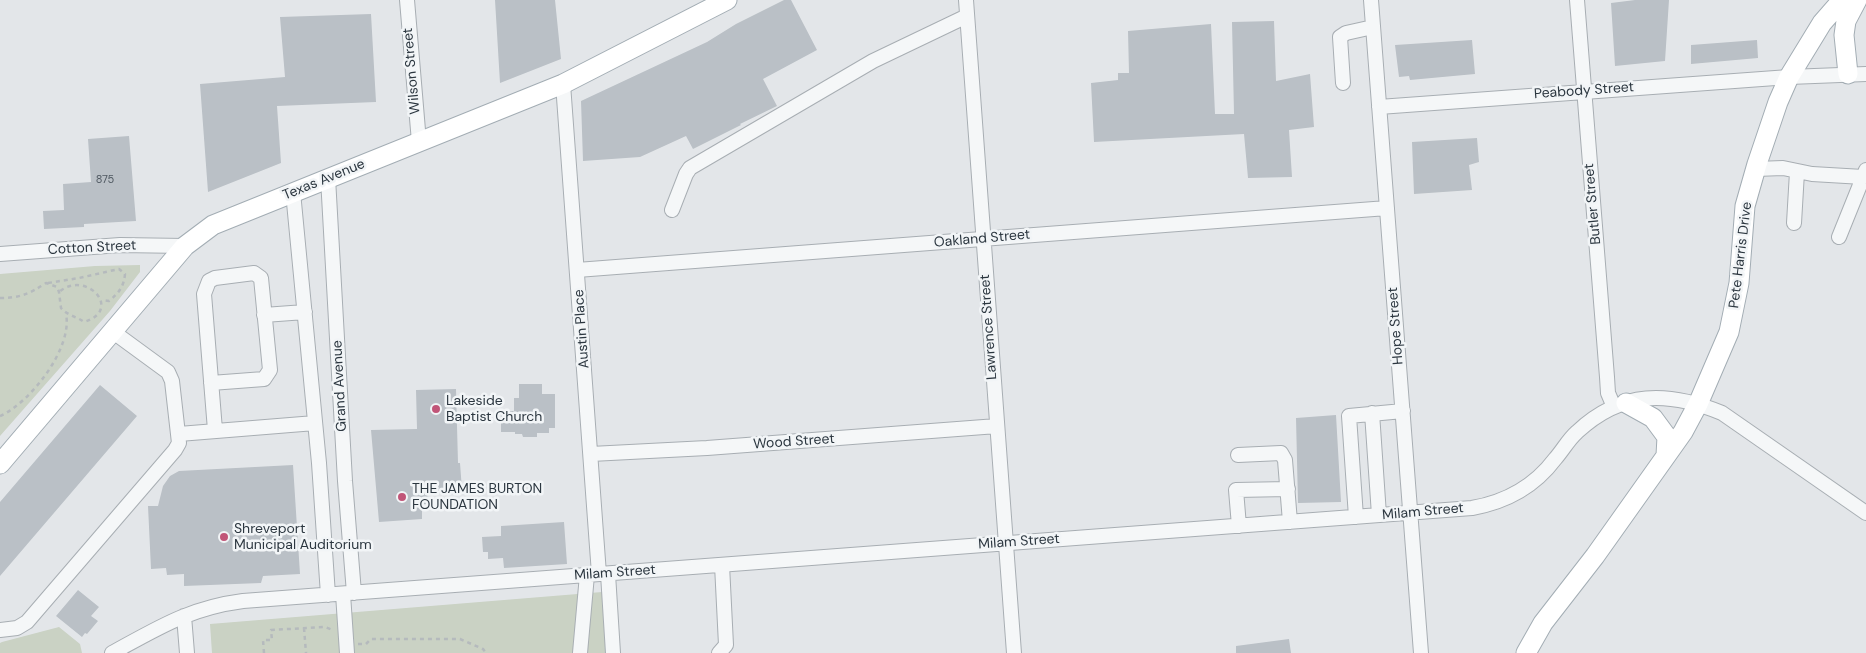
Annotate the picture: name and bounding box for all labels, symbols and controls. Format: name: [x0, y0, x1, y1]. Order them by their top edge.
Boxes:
street label: Wilson Street: [400, 27, 424, 115]
street label: Peabody Street: [1533, 79, 1635, 103]
street label: Texas Avenue: [280, 156, 368, 204]
street label: Butler Street: [1581, 163, 1605, 245]
house number: 875: [96, 173, 114, 187]
street label: Pete Harris Drive: [1726, 201, 1756, 309]
street label: Oakland Street: [933, 226, 1031, 252]
street label: Cotton Street: [47, 237, 137, 259]
street label: Lawrence Street: [977, 274, 1001, 380]
street label: Hope Street: [1385, 287, 1407, 365]
street label: Austin Place: [571, 289, 593, 369]
street label: Grand Avenue: [329, 340, 351, 432]
place label: Lakeside Baptist Church: [446, 393, 542, 426]
marker: Lakeside Baptist Church: [430, 403, 442, 415]
street label: Wood Street: [753, 431, 835, 453]
place label: THE JAMES BURTON FOUNDATION: [412, 481, 542, 514]
marker: THE JAMES BURTON FOUNDATION: [396, 491, 408, 503]
street label: Milam Street: [1382, 500, 1464, 524]
place label: Shreveport Municipal Auditorium: [234, 521, 372, 554]
marker: Shreveport Municipal Auditorium: [218, 531, 230, 543]
street label: Milam Street: [978, 531, 1060, 553]
street label: Milam Street: [574, 562, 656, 584]

